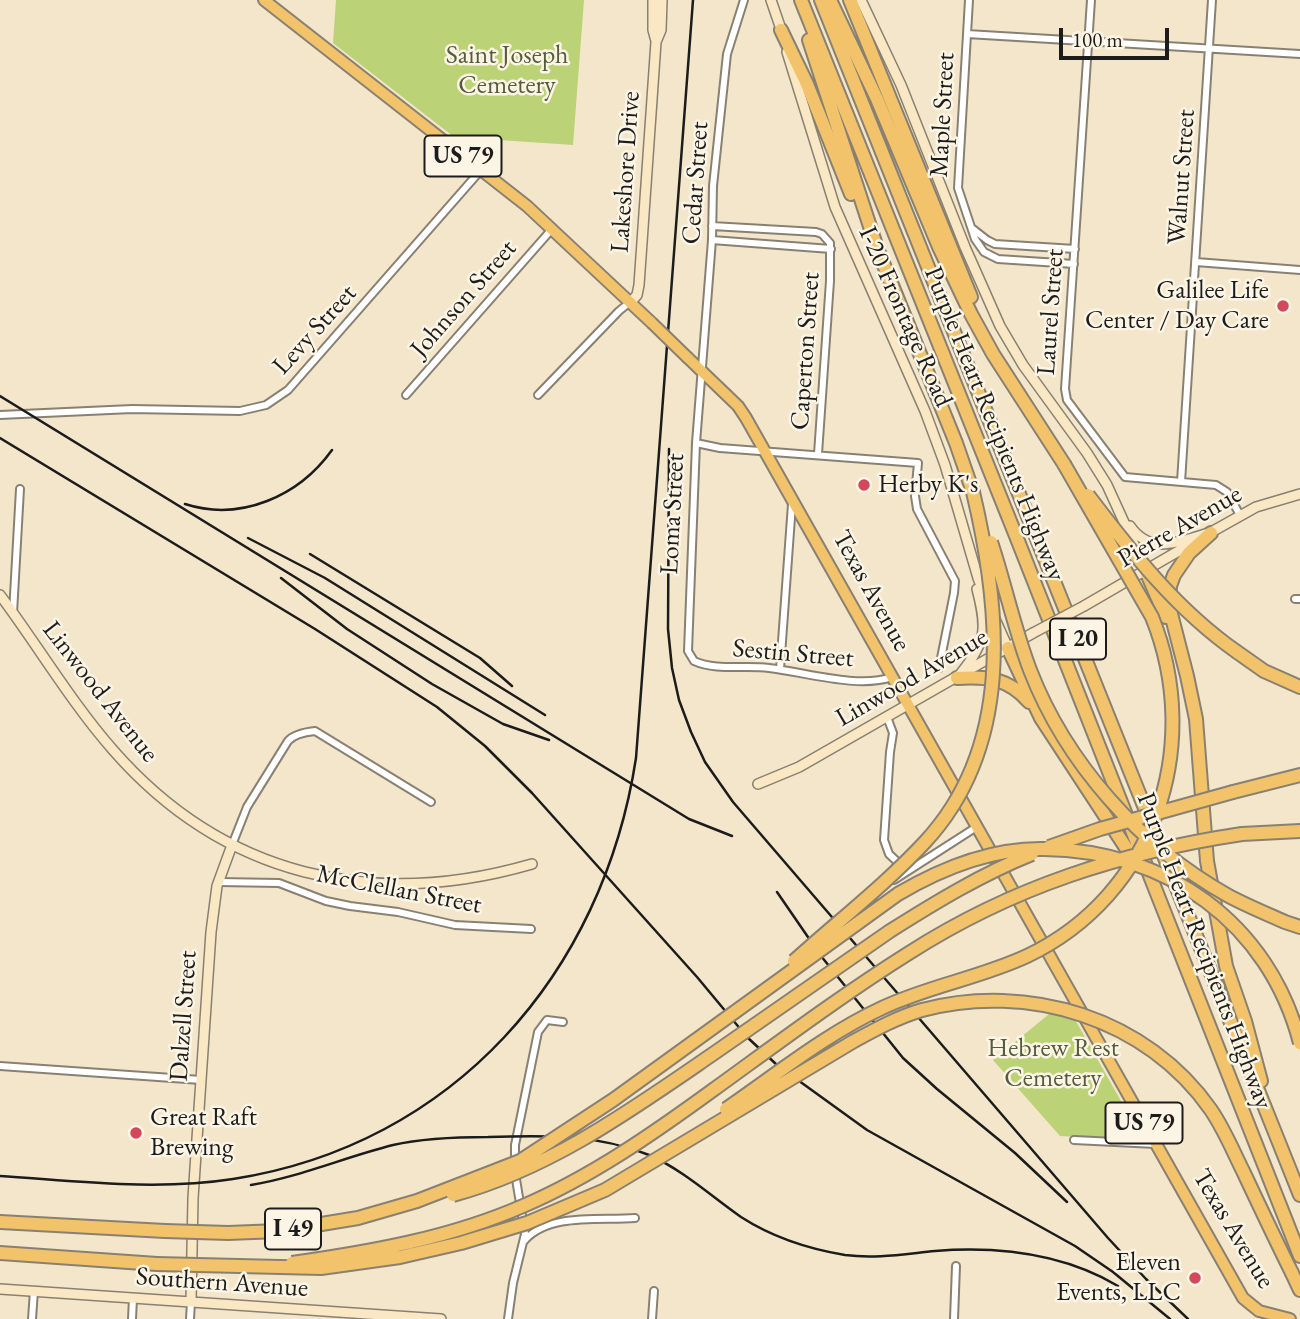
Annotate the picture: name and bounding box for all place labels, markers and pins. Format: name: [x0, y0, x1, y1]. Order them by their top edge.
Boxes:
place label: Galilee Life Center / Day Care: [1085, 275, 1269, 336]
marker: Galilee Life Center / Day Care: [1275, 298, 1291, 314]
place label: Herby K's: [878, 469, 979, 501]
marker: Herby K's: [856, 477, 872, 493]
place label: Great Raft Brewing: [150, 1102, 257, 1164]
marker: Great Raft Brewing: [128, 1125, 144, 1141]
place label: Eleven Events, LLC: [1056, 1247, 1181, 1308]
marker: Eleven Events, LLC: [1187, 1270, 1203, 1286]

